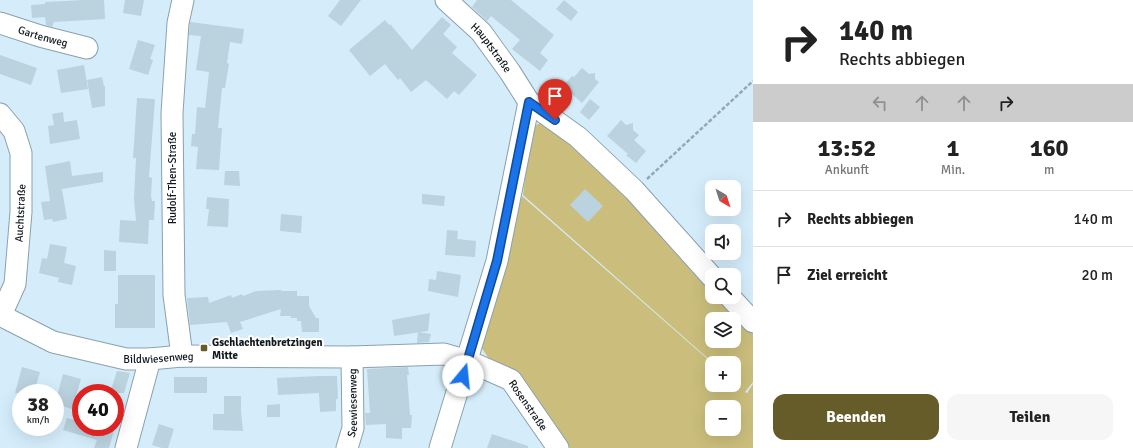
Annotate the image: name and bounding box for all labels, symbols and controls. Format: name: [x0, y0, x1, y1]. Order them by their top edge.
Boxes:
text: 140 m: [839, 14, 913, 48]
icon: right: [773, 16, 825, 68]
street label: Hauptstraße: [468, 20, 514, 75]
street label: Gartenweg: [16, 23, 69, 50]
text: Rechts abbiegen: [839, 48, 965, 70]
pin: [538, 79, 572, 120]
icon: arrive: [544, 85, 566, 107]
icon: left: [869, 92, 891, 114]
icon: ahead: [911, 92, 933, 114]
icon: ahead: [953, 92, 975, 114]
icon: right: [995, 92, 1017, 114]
street label: Rudolf-Then-Straße: [166, 132, 179, 224]
text: 13:52: [817, 133, 876, 163]
text: 1: [947, 133, 959, 163]
text: 160: [1030, 133, 1069, 163]
text: Ankunft: [825, 162, 869, 178]
text: Min.: [941, 162, 965, 178]
text: m: [1044, 162, 1054, 178]
north arrow: [705, 180, 741, 216]
map controls: [705, 180, 741, 436]
street label: Auchtstraße: [12, 184, 29, 242]
icon: right: [773, 208, 795, 230]
text: Rechts abbiegen: [807, 210, 914, 228]
text: 140 m: [1073, 210, 1113, 228]
button: sound: [705, 224, 741, 260]
icon: arrive: [773, 264, 795, 286]
text: Ziel erreicht: [807, 266, 888, 284]
text: 20 m: [1082, 266, 1113, 284]
button: search: [705, 268, 741, 304]
button: layers: [705, 312, 741, 348]
place label: Gschlachtenbretzingen Mitte: [212, 336, 322, 362]
marker: Gschlachtenbretzingen Mitte: [199, 343, 209, 353]
street label: Bildwiesenweg: [123, 350, 194, 366]
position arrow: [442, 355, 484, 397]
button: +: [705, 356, 741, 392]
street label: Seewiesenweg: [345, 368, 360, 439]
street label: Rosenstraße: [506, 377, 550, 433]
speed limit sign: 40: [72, 384, 124, 436]
text: 38: [27, 392, 49, 417]
button: Beenden: [773, 394, 939, 440]
button: Teilen: [947, 394, 1113, 440]
button: −: [705, 400, 741, 436]
text: km/h: [27, 414, 49, 426]

